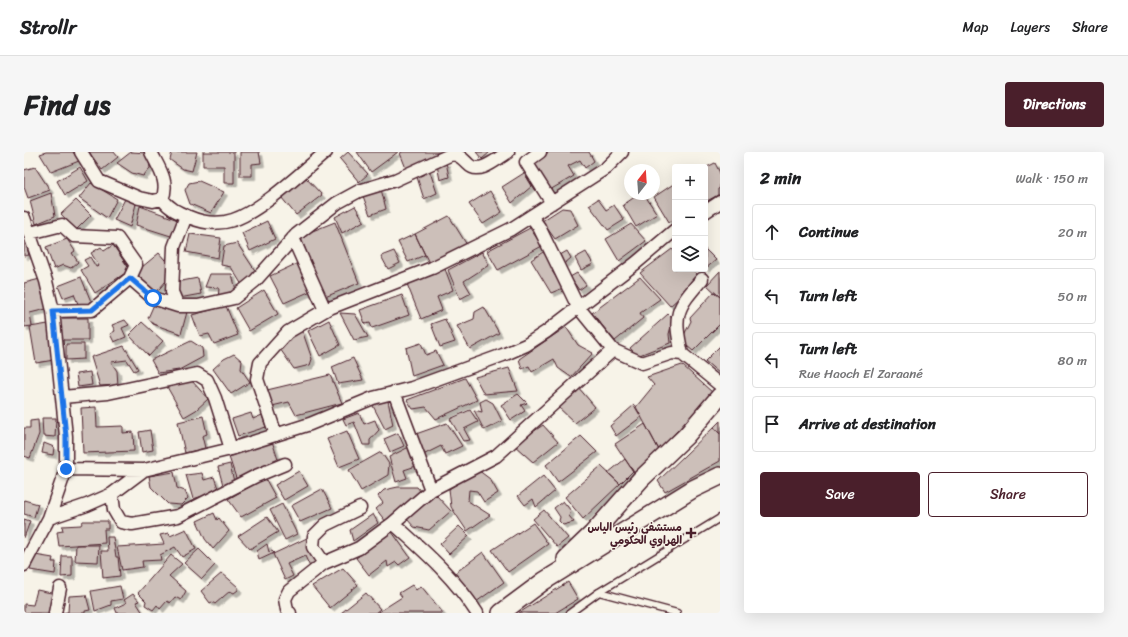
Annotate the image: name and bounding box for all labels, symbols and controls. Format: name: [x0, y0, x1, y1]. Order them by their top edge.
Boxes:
text: Strollr: [20, 11, 76, 44]
text: Map: [963, 15, 988, 40]
text: Layers: [1010, 15, 1050, 40]
text: Share: [1072, 15, 1108, 40]
text: Find us: [24, 80, 111, 129]
button: Directions: [1005, 82, 1104, 127]
text: 2 min: [760, 163, 801, 193]
north arrow: [624, 164, 660, 200]
map controls: [672, 164, 708, 272]
button: +: [672, 164, 708, 200]
text: Walk · 150 m: [1015, 167, 1088, 190]
button: −: [672, 200, 708, 236]
text: Continue: [799, 219, 859, 245]
icon: ahead: [761, 221, 783, 243]
text: 20 m: [1058, 221, 1087, 244]
button: layers: [672, 236, 708, 272]
text: Turn left: [799, 283, 857, 309]
icon: left: [761, 285, 783, 307]
text: 50 m: [1057, 285, 1087, 308]
route start: [144, 289, 162, 307]
text: Turn left: [799, 336, 857, 362]
icon: left: [761, 349, 783, 371]
text: 80 m: [1058, 349, 1087, 372]
text: Rue Haoch El Zaraané: [799, 362, 923, 385]
text: Arrive at destination: [799, 411, 936, 437]
icon: arrive: [761, 413, 783, 435]
route end: [57, 460, 75, 478]
button: Save: [760, 472, 920, 517]
button: Share: [928, 472, 1088, 517]
place label: مستشفى رئيس الياس الهراوي الحكومي: [587, 518, 682, 550]
marker: مستشفى رئيس الياس الهراوي الحكومي: [685, 527, 697, 539]

